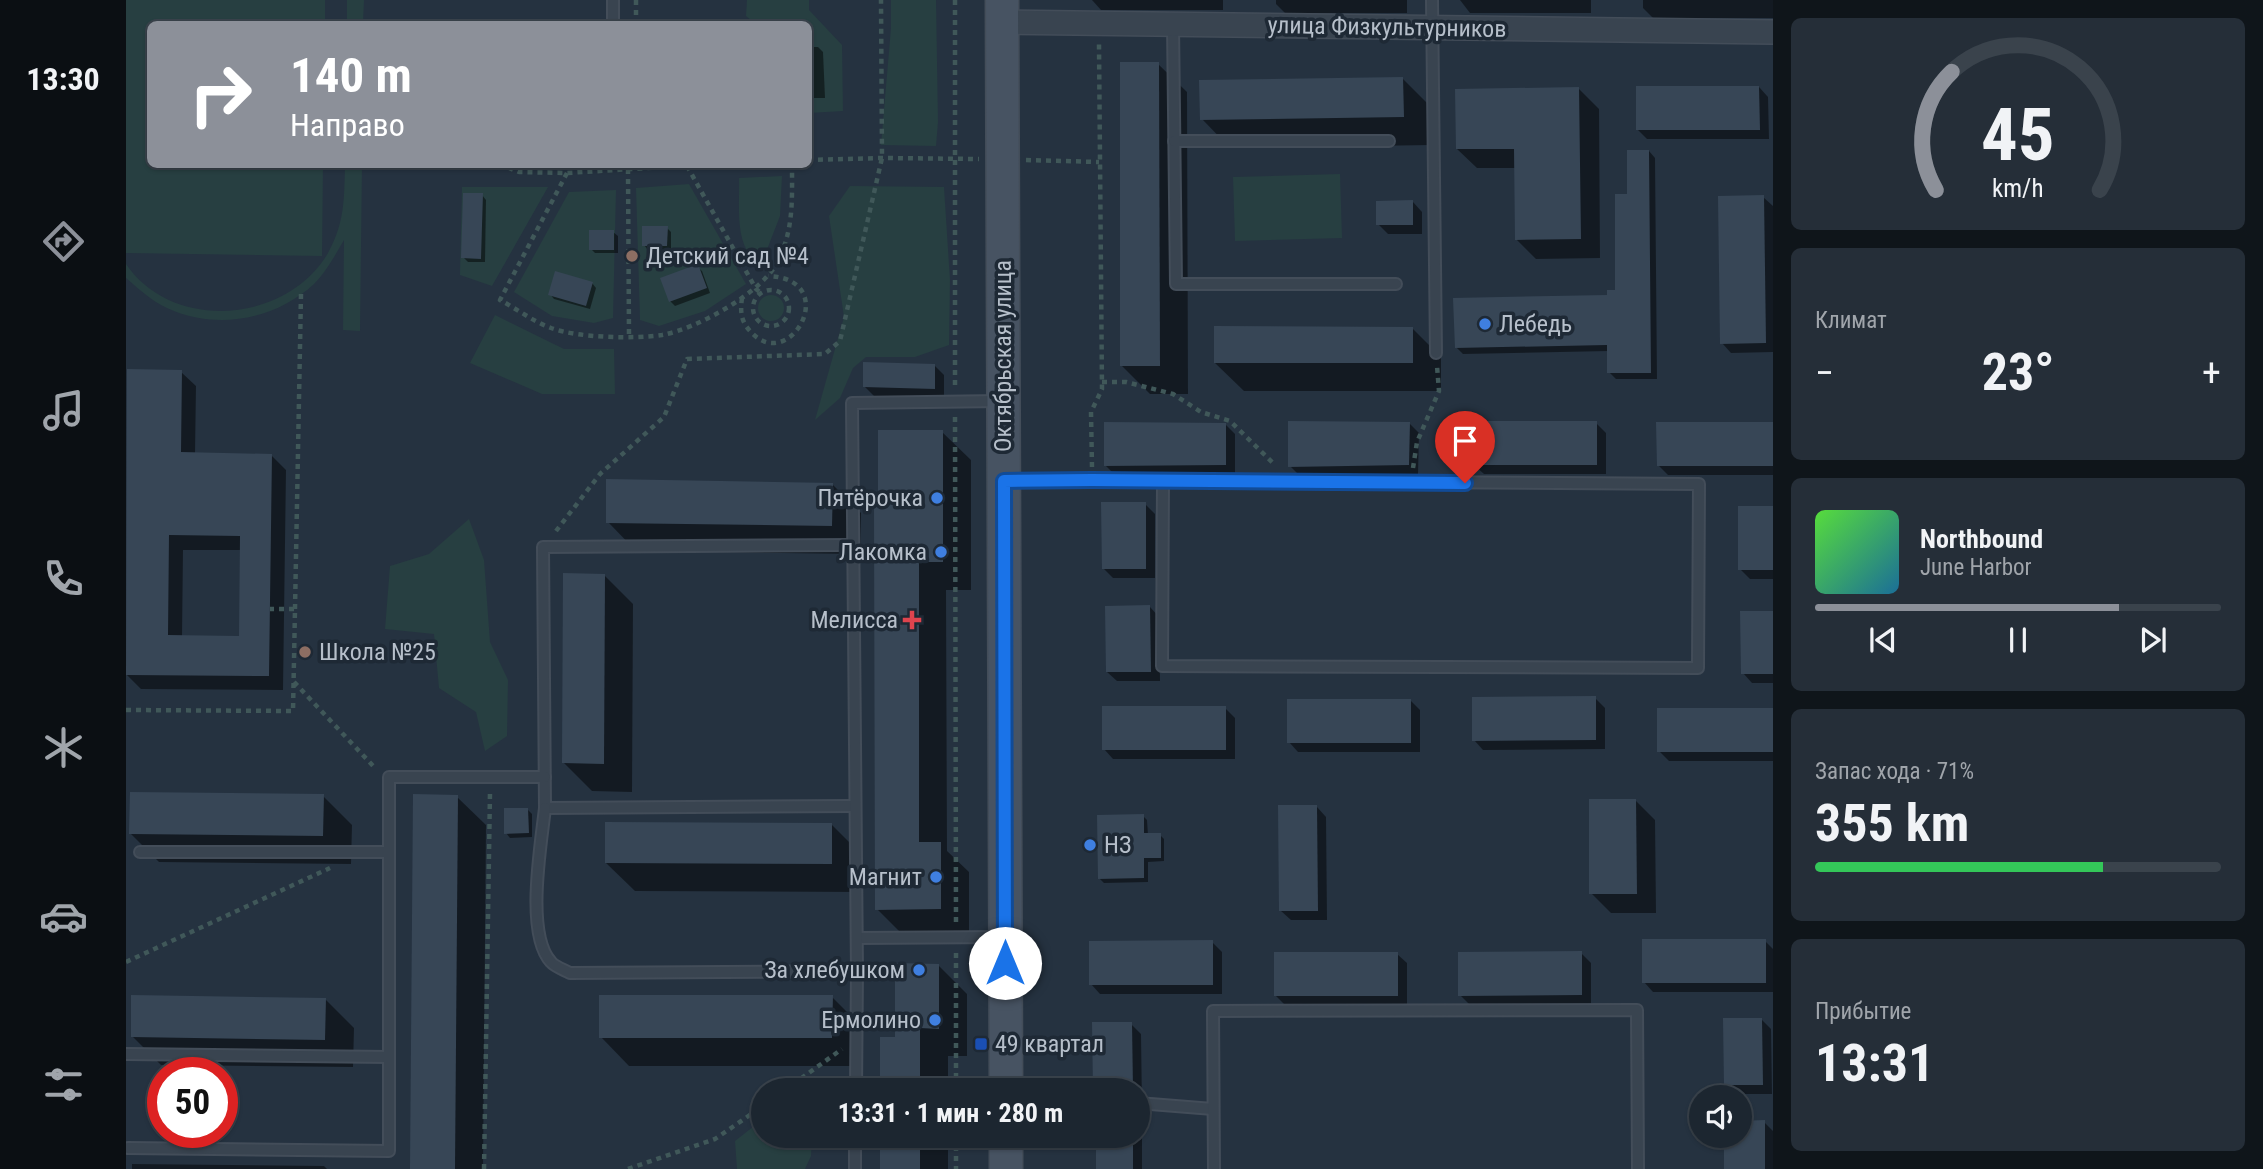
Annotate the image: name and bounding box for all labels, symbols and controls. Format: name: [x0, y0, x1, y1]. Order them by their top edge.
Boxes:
street label: улица Физкультурников: [1267, 11, 1507, 43]
text: 140 m: [290, 47, 412, 104]
icon: right: [175, 49, 266, 140]
text: 13:30: [26, 60, 100, 98]
text: 45: [1981, 92, 2055, 178]
text: Направо: [290, 106, 405, 144]
text: km/h: [1992, 174, 2044, 203]
icon: directions: [39, 217, 88, 266]
place label: Детский сад №4: [646, 242, 809, 270]
marker: Детский сад №4: [624, 248, 640, 264]
street label: Октябрьская улица: [989, 260, 1017, 452]
text: Климат: [1815, 307, 1887, 334]
place label: Лебедь: [1499, 310, 1572, 338]
marker: Лебедь: [1477, 316, 1493, 332]
text: 23°: [1982, 342, 2054, 403]
text: −: [1815, 351, 1834, 395]
text: +: [2202, 351, 2221, 395]
icon: music: [39, 386, 88, 435]
pin: [1435, 411, 1495, 483]
icon: arrive: [1446, 422, 1484, 460]
place label: Пятёрочка: [818, 484, 923, 512]
marker: Пятёрочка: [929, 490, 945, 506]
text: Northbound: [1920, 524, 2043, 554]
place label: Лакомка: [839, 538, 927, 566]
marker: Лакомка: [933, 544, 949, 560]
icon: phone: [39, 554, 88, 603]
text: June Harbor: [1920, 554, 2032, 581]
place label: Мелисса: [810, 606, 898, 634]
marker: Мелисса: [904, 612, 920, 628]
icon: previous: [1864, 621, 1902, 659]
icon: pause: [1999, 621, 2037, 659]
icon: next: [2134, 621, 2172, 659]
place label: Школа №25: [319, 638, 436, 666]
marker: Школа №25: [297, 644, 313, 660]
icon: climate: [39, 723, 88, 772]
text: Запас хода · 71%: [1815, 758, 1974, 785]
text: 355 km: [1815, 793, 1969, 854]
place label: НЗ: [1104, 831, 1131, 859]
marker: НЗ: [1082, 837, 1098, 853]
place label: Магнит: [849, 863, 922, 891]
marker: Магнит: [928, 869, 944, 885]
icon: car: [39, 892, 88, 941]
position arrow: [968, 926, 1042, 1000]
place label: За хлебушком: [764, 956, 905, 984]
marker: За хлебушком: [911, 962, 927, 978]
text: Прибытие: [1815, 998, 1911, 1025]
place label: Ермолино: [821, 1006, 921, 1034]
marker: Ермолино: [927, 1012, 943, 1028]
place label: 49 квартал: [995, 1030, 1104, 1058]
text: 13:31: [1815, 1033, 1934, 1094]
marker: 49 квартал: [973, 1036, 989, 1052]
speed limit sign: 50: [147, 1057, 238, 1148]
icon: filters: [39, 1060, 88, 1109]
map controls: [1689, 1085, 1752, 1148]
button: sound: [1689, 1085, 1752, 1148]
text: 13:31 · 1 мин · 280 m: [838, 1098, 1063, 1128]

